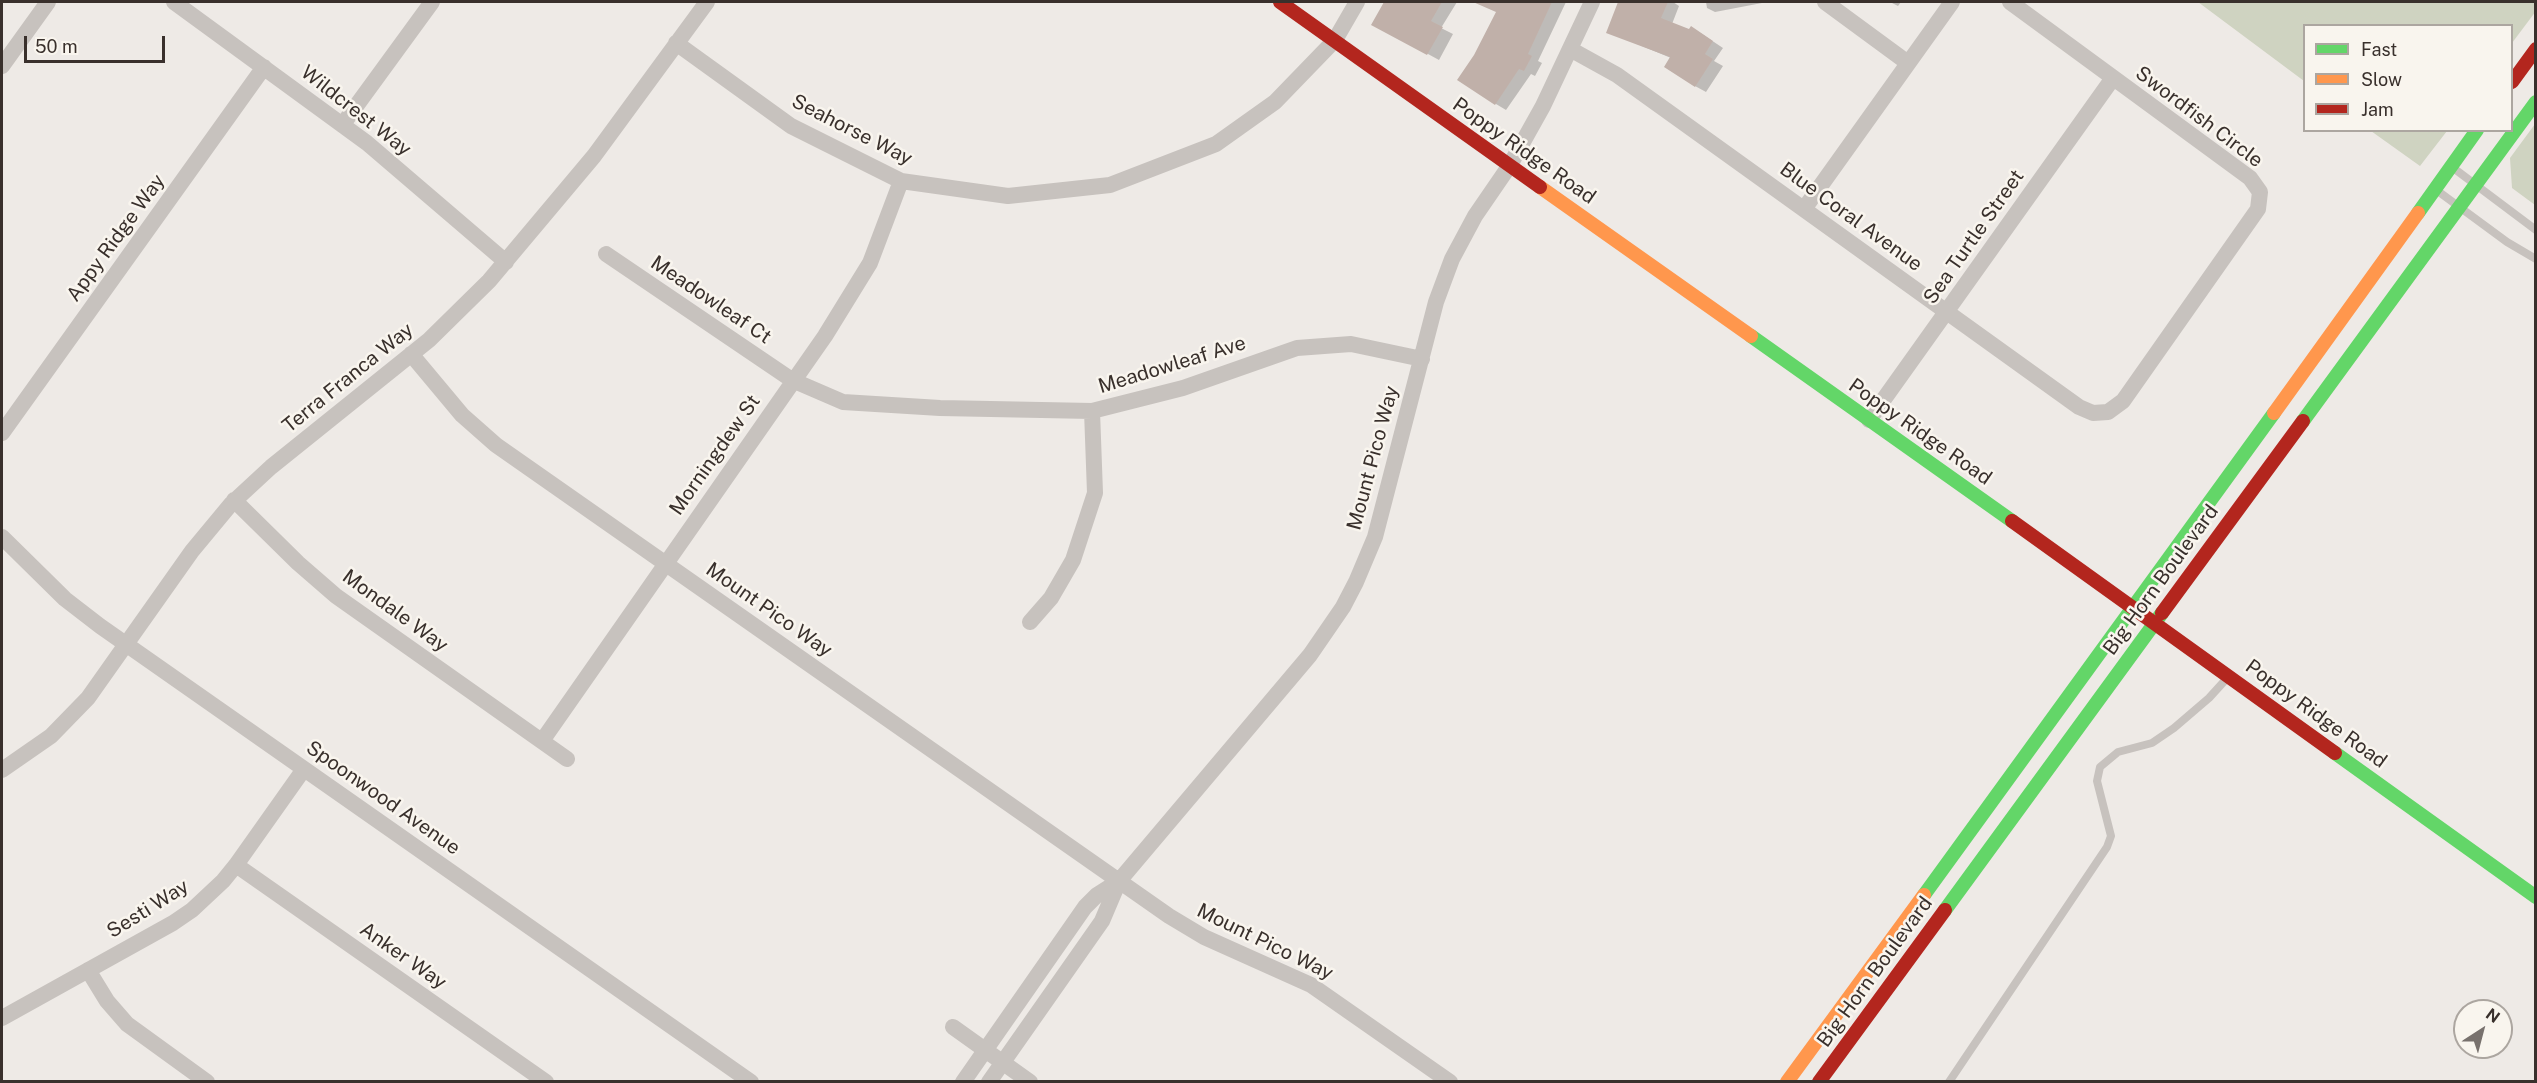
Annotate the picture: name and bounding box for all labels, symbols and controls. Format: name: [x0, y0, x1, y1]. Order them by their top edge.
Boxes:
scale bar: [27, 24, 168, 62]
legend: [2303, 24, 2513, 132]
text: 50 m: [35, 36, 78, 57]
text: Fast: [2361, 39, 2397, 60]
street label: Wildcrest Way: [296, 60, 416, 162]
street label: Swordfish Circle: [2131, 61, 2267, 173]
text: Slow: [2361, 69, 2402, 90]
street label: Seahorse Way: [788, 89, 916, 171]
street label: Poppy Ridge Road: [1448, 93, 1600, 209]
text: Jam: [2361, 99, 2394, 120]
street label: Blue Coral Avenue: [1775, 157, 1927, 277]
street label: Sea Turtle Street: [1919, 165, 2029, 309]
street label: Appy Ridge Way: [62, 170, 170, 306]
street label: Meadowleaf Ct: [646, 251, 776, 349]
street label: Terra Franca Way: [278, 318, 418, 438]
street label: Meadowleaf Ave: [1095, 331, 1249, 399]
street label: Poppy Ridge Road: [1844, 374, 1996, 490]
street label: Mount Pico Way: [1342, 383, 1404, 533]
street label: Morningdew St: [665, 390, 765, 520]
street label: Big Horn Boulevard: [2098, 500, 2224, 660]
street label: Mount Pico Way: [701, 558, 837, 662]
street label: Mondale Way: [337, 565, 453, 657]
street label: Poppy Ridge Road: [2241, 655, 2391, 773]
street label: Spoonwood Avenue: [301, 736, 465, 860]
street label: Sesti Way: [103, 875, 193, 943]
street label: Big Horn Boulevard: [1812, 892, 1938, 1052]
street label: Mount Pico Way: [1193, 899, 1337, 985]
street label: Anker Way: [355, 917, 451, 995]
north arrow: [2453, 999, 2513, 1059]
text: N: [2482, 1004, 2503, 1027]

